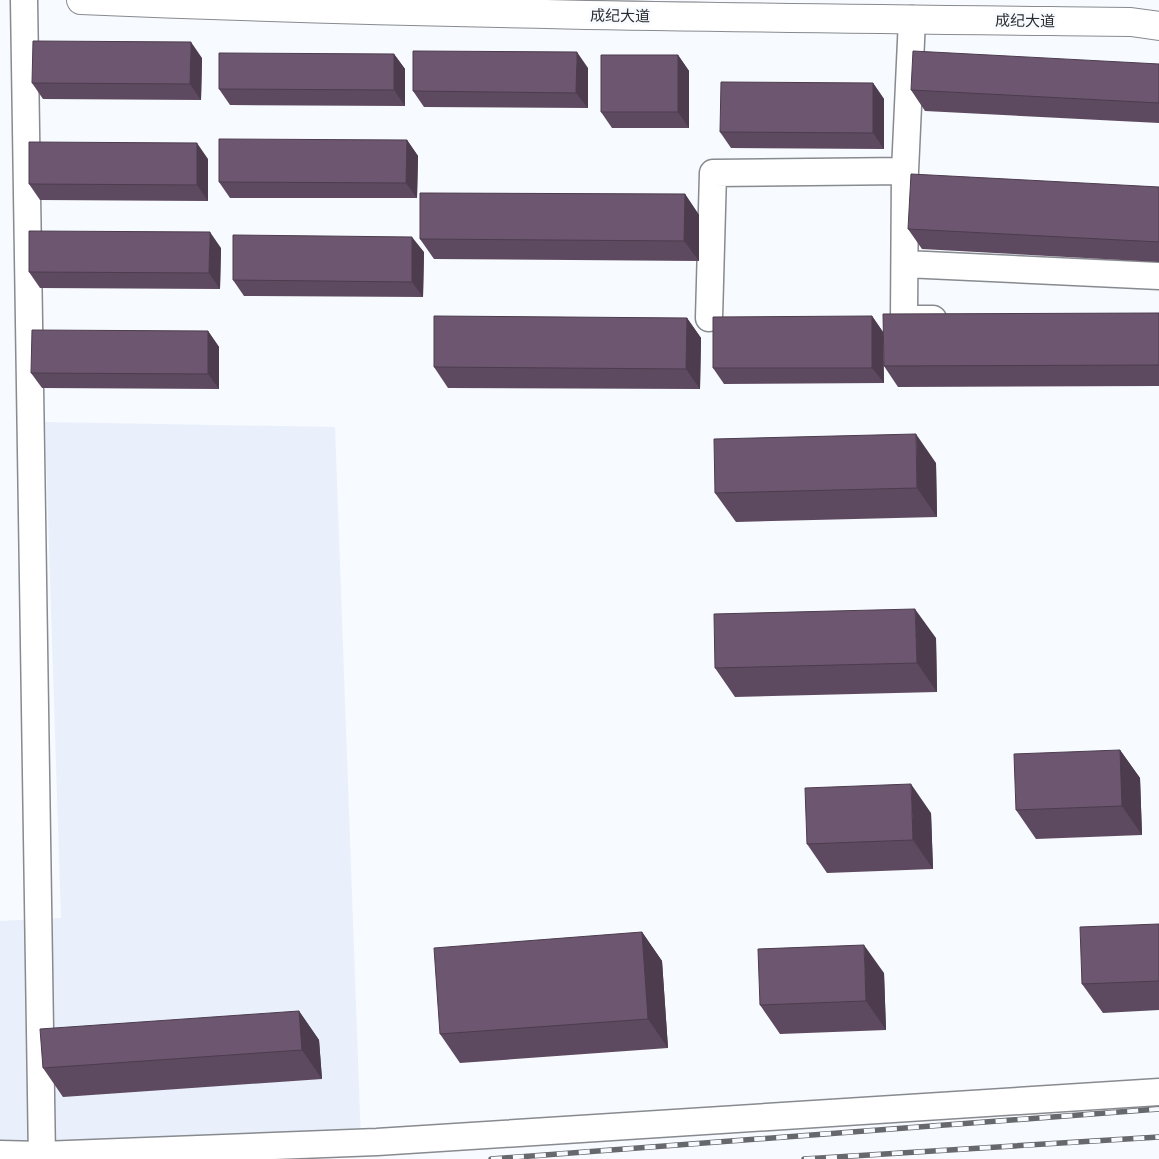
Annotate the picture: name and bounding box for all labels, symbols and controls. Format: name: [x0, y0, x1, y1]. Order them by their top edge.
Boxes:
street label: 成纪大道: [590, 4, 650, 28]
street label: 成纪大道: [995, 9, 1055, 33]

